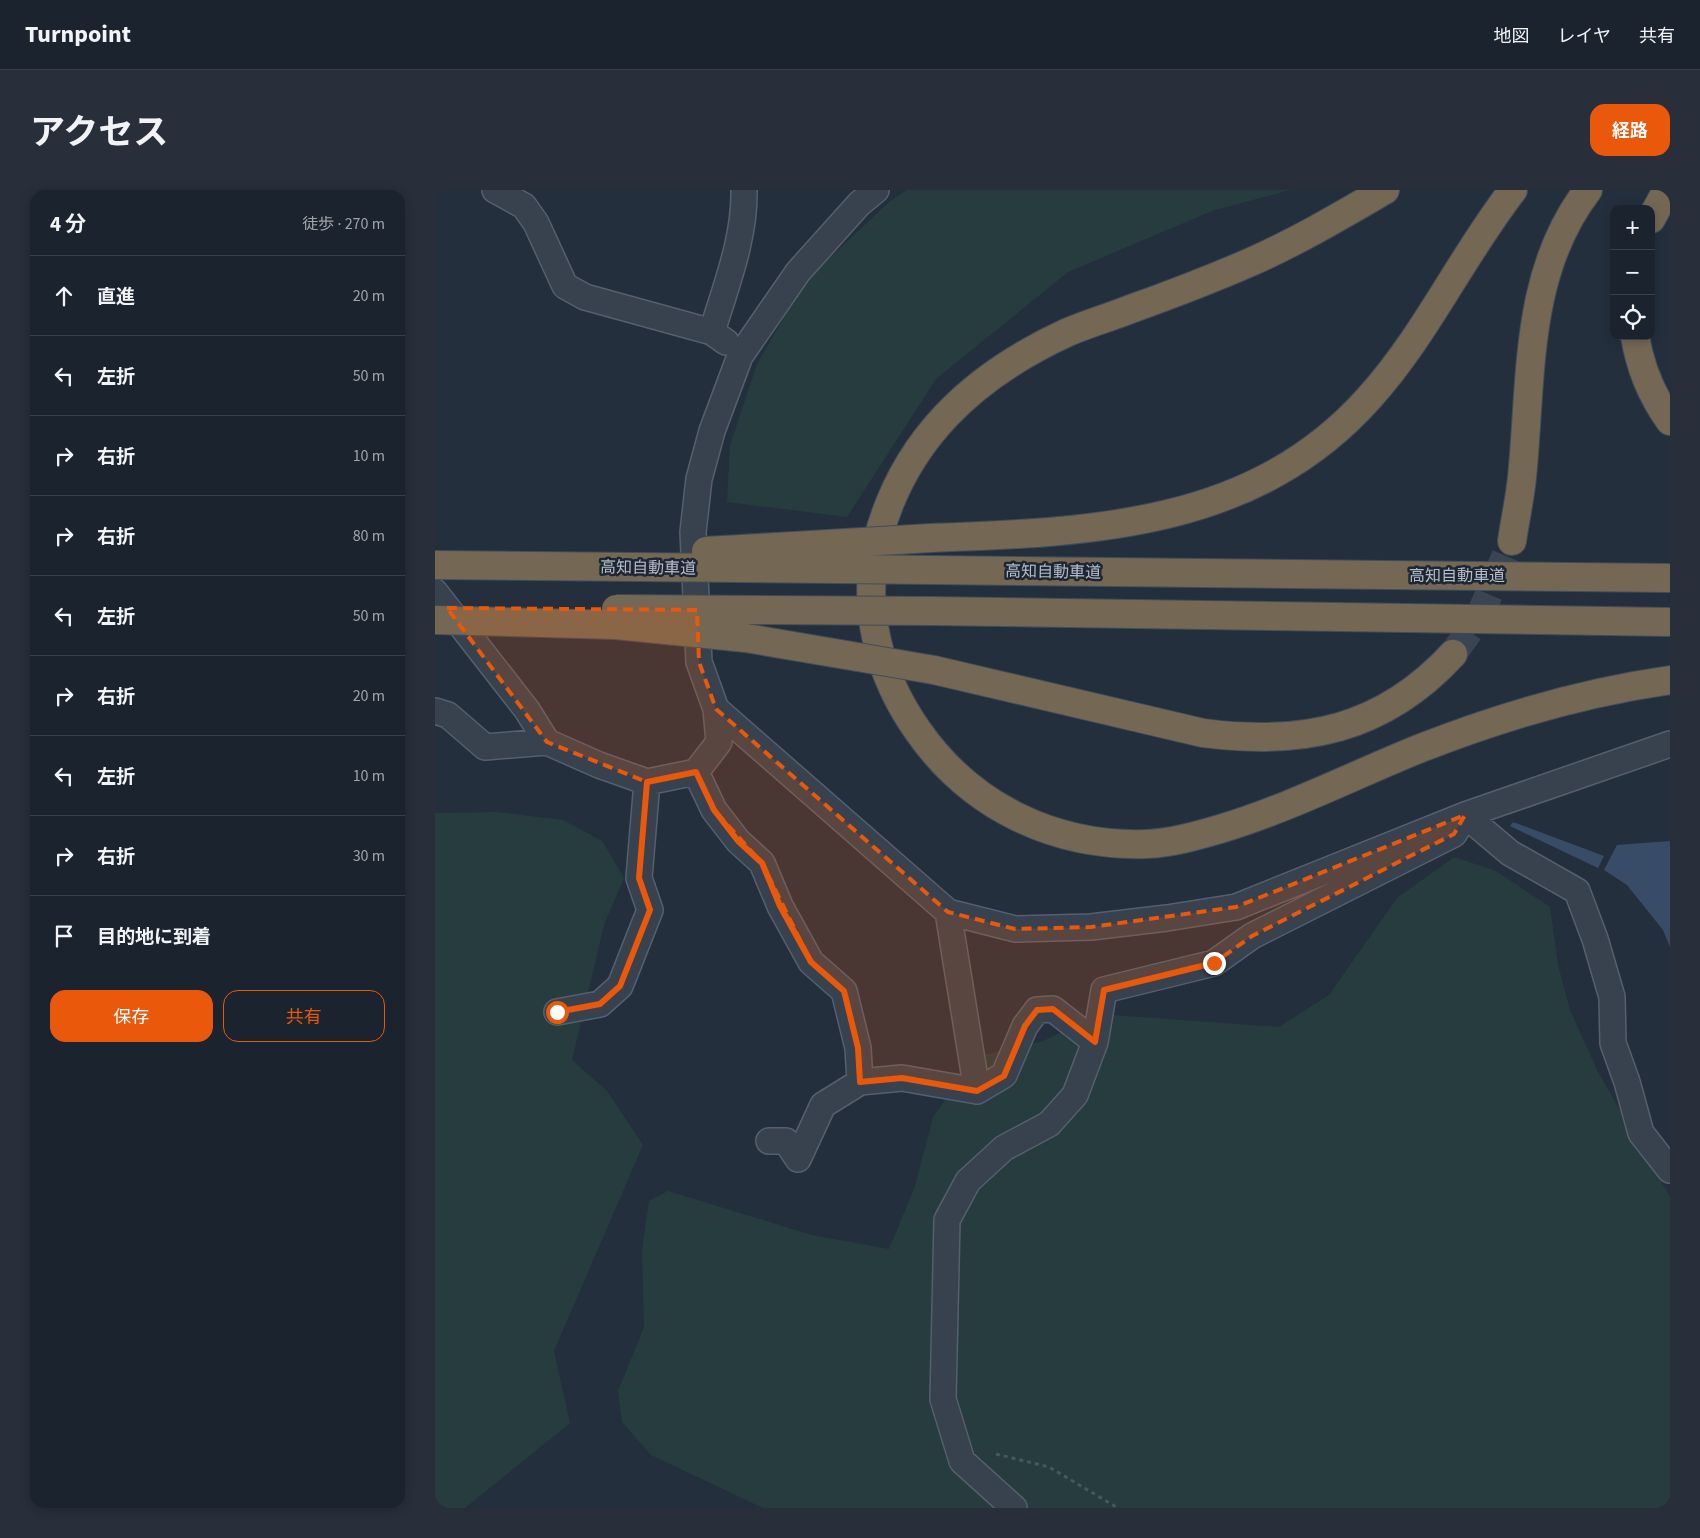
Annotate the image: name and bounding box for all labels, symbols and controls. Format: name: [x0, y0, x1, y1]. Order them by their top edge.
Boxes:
text: Turnpoint: [25, 17, 131, 52]
text: 地図: [1494, 24, 1530, 49]
text: レイヤ: [1558, 24, 1611, 49]
text: 共有: [1639, 24, 1675, 49]
button: 経路: [1590, 104, 1670, 156]
text: アクセス: [30, 108, 168, 158]
map controls: [1610, 205, 1655, 340]
button: +: [1610, 205, 1655, 250]
text: 4 分: [50, 209, 86, 239]
text: 徒歩 · 270 m: [302, 213, 385, 235]
button: −: [1610, 250, 1655, 295]
icon: ahead: [50, 282, 78, 310]
text: 直進: [97, 284, 135, 311]
text: 20 m: [353, 285, 385, 307]
button: locate: [1610, 295, 1655, 340]
icon: left: [50, 362, 78, 390]
text: 左折: [97, 364, 135, 391]
text: 50 m: [353, 365, 385, 387]
icon: right: [50, 442, 78, 470]
text: 右折: [97, 444, 135, 471]
text: 10 m: [353, 445, 385, 467]
icon: right: [50, 522, 78, 550]
text: 右折: [97, 524, 135, 551]
text: 80 m: [353, 525, 385, 547]
street label: 高知自動車道: [600, 556, 696, 580]
street label: 高知自動車道: [1005, 560, 1101, 584]
street label: 高知自動車道: [1409, 565, 1505, 587]
icon: left: [50, 602, 78, 630]
text: 左折: [97, 604, 135, 631]
text: 50 m: [353, 605, 385, 627]
icon: right: [50, 682, 78, 710]
text: 右折: [97, 684, 135, 711]
text: 20 m: [353, 685, 385, 707]
icon: left: [50, 762, 78, 790]
text: 左折: [97, 764, 135, 791]
text: 10 m: [353, 765, 385, 787]
icon: right: [50, 842, 78, 870]
text: 右折: [97, 844, 135, 871]
text: 30 m: [353, 845, 385, 867]
icon: arrive: [50, 922, 78, 950]
text: 目的地に到着: [97, 924, 211, 951]
route end: [1203, 952, 1226, 975]
button: 保存: [50, 990, 213, 1042]
button: 共有: [223, 990, 385, 1042]
route start: [546, 1001, 569, 1024]

